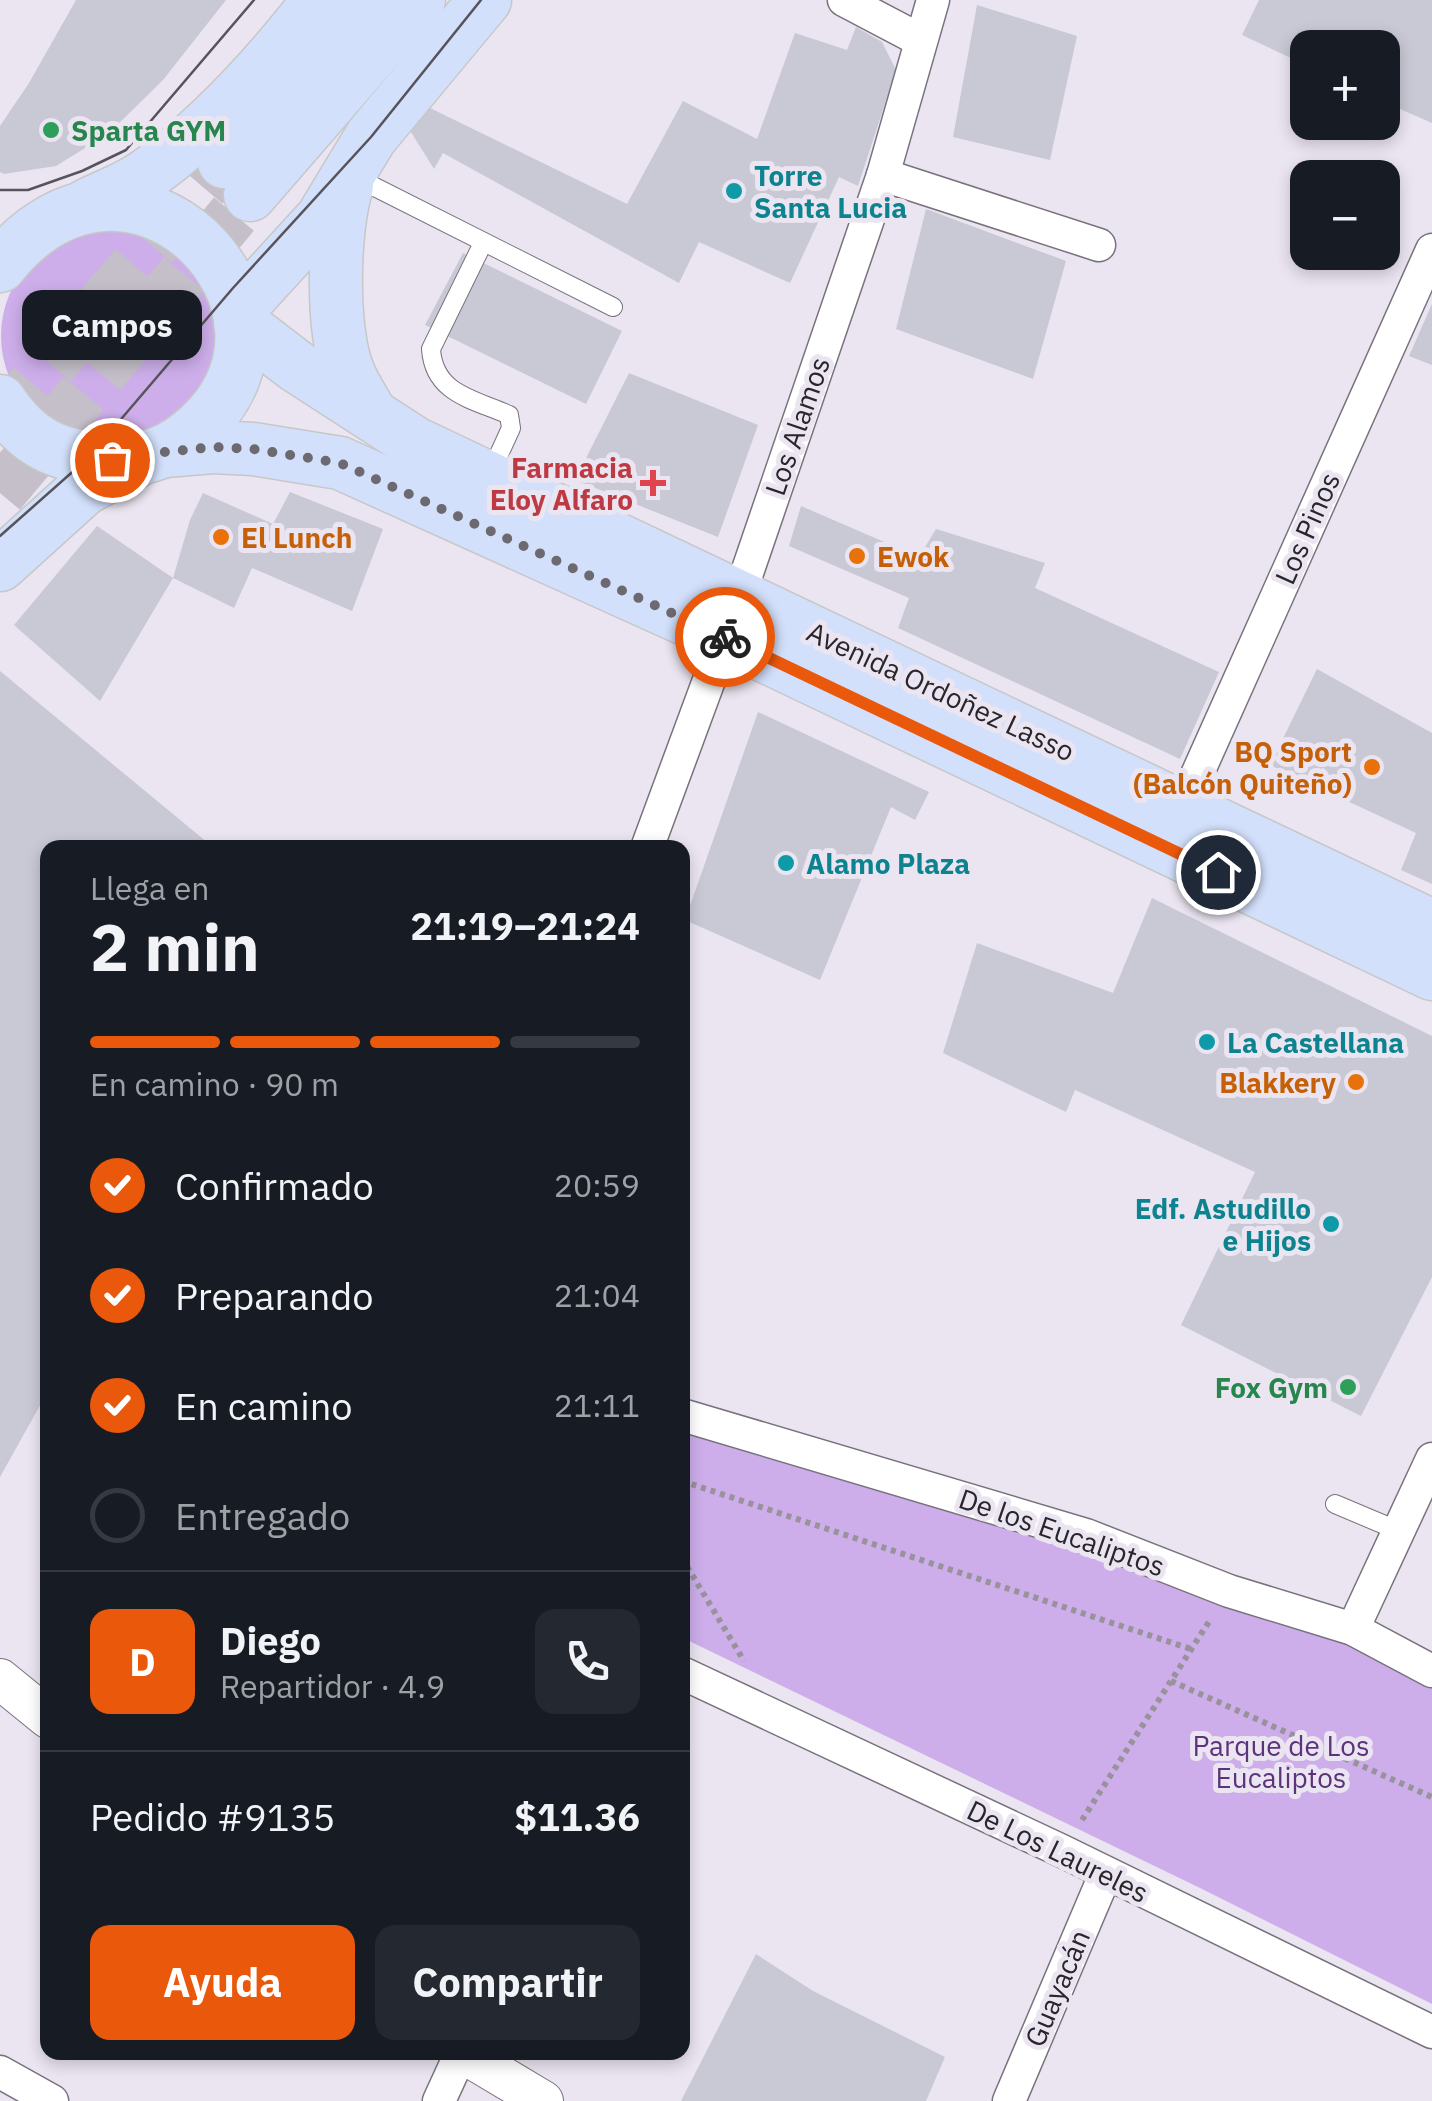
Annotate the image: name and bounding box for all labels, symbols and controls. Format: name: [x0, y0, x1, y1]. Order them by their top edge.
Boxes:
map controls: [1290, 30, 1400, 270]
button: +: [1290, 30, 1400, 140]
place label: Sparta GYM: [71, 112, 226, 149]
marker: Sparta GYM: [40, 119, 62, 141]
place label: Torre Santa Lucia: [754, 157, 907, 226]
button: −: [1290, 160, 1400, 270]
marker: Torre Santa Lucia: [723, 180, 745, 202]
callout: Campos: [22, 290, 202, 360]
text: Campos: [51, 304, 173, 346]
street label: Los Alamos: [756, 352, 838, 500]
pin: [70, 418, 155, 503]
icon: bag: [85, 433, 140, 488]
place label: Farmacia Eloy Alfaro: [490, 449, 633, 518]
street label: Los Pinos: [1266, 466, 1348, 590]
marker: Farmacia Eloy Alfaro: [642, 472, 664, 494]
place label: El Lunch: [241, 519, 352, 556]
marker: El Lunch: [210, 526, 232, 548]
place label: Ewok: [877, 538, 950, 575]
marker: Ewok: [846, 545, 868, 567]
courier: [675, 587, 775, 687]
icon: bike: [698, 610, 753, 665]
street label: Avenida Ordoñez Lasso: [801, 613, 1081, 769]
place label: BQ Sport (Balcón Quiteño): [1133, 733, 1352, 802]
marker: BQ Sport (Balcón Quiteño): [1361, 756, 1383, 778]
pin: [1176, 830, 1261, 915]
place label: Alamo Plaza: [806, 845, 970, 882]
icon: home: [1191, 845, 1246, 900]
marker: Alamo Plaza: [775, 852, 797, 874]
text: Llega en: [90, 867, 210, 909]
text: 21:19–21:24: [410, 901, 640, 950]
text: 2 min: [90, 904, 260, 989]
place label: La Castellana: [1227, 1024, 1404, 1061]
marker: La Castellana: [1196, 1031, 1218, 1053]
text: En camino · 90 m: [90, 1063, 339, 1105]
place label: Blakkery: [1219, 1064, 1336, 1101]
marker: Blakkery: [1345, 1071, 1367, 1093]
icon: check: [90, 1158, 145, 1213]
text: Confirmado: [175, 1161, 374, 1210]
text: 20:59: [554, 1164, 640, 1206]
place label: Edf. Astudillo e Hijos: [1135, 1190, 1311, 1259]
marker: Edf. Astudillo e Hijos: [1320, 1213, 1342, 1235]
icon: check: [90, 1268, 145, 1323]
text: Preparando: [175, 1271, 374, 1320]
text: 21:04: [554, 1274, 640, 1316]
place label: Fox Gym: [1215, 1369, 1328, 1406]
marker: Fox Gym: [1337, 1376, 1359, 1398]
icon: check: [90, 1378, 145, 1433]
text: En camino: [175, 1381, 353, 1430]
text: 21:11: [554, 1384, 640, 1426]
street label: De los Eucaliptos: [954, 1479, 1170, 1585]
text: Entregado: [175, 1491, 350, 1540]
button: phone: [535, 1609, 640, 1714]
text: Diego: [220, 1616, 321, 1665]
text: D: [129, 1637, 156, 1686]
text: Repartidor · 4.9: [220, 1665, 445, 1707]
park label: Parque de Los Eucaliptos: [1192, 1727, 1370, 1796]
street label: De Los Laureles: [961, 1791, 1155, 1911]
text: Pedido #9135: [90, 1792, 335, 1841]
text: $11.36: [514, 1792, 640, 1841]
street label: Guayacán: [1016, 1924, 1098, 2052]
button: Ayuda: [90, 1925, 355, 2040]
button: Compartir: [375, 1925, 640, 2040]

